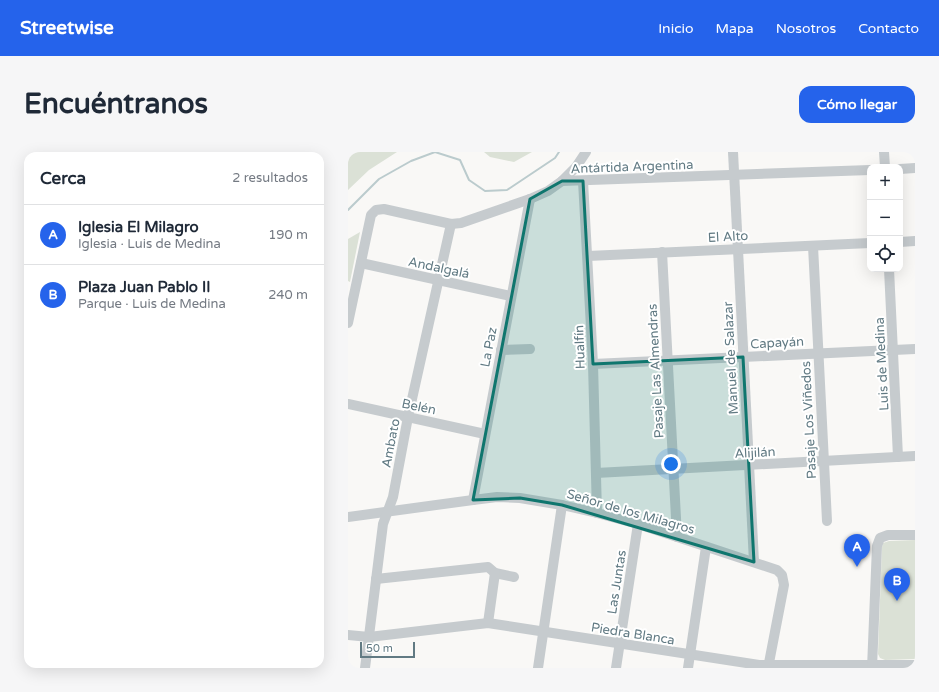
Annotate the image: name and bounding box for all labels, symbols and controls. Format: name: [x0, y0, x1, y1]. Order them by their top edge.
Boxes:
text: Streetwise: [20, 17, 114, 39]
text: Inicio: [658, 20, 694, 37]
text: Mapa: [716, 20, 754, 37]
text: Nosotros: [776, 20, 836, 37]
text: Contacto: [858, 20, 919, 37]
button: Cómo llegar: [799, 86, 915, 123]
text: Encuéntranos: [24, 87, 208, 121]
street label: Antártida Argentina: [570, 157, 694, 177]
map controls: [867, 164, 903, 272]
button: +: [867, 164, 903, 200]
text: Cerca: [40, 168, 86, 189]
text: 2 resultados: [232, 170, 308, 186]
button: −: [867, 200, 903, 236]
text: Iglesia El Milagro: [78, 218, 199, 236]
text: A: [48, 227, 58, 243]
text: 190 m: [268, 227, 308, 243]
street label: El Alto: [707, 228, 749, 246]
text: Iglesia · Luis de Medina: [78, 236, 221, 252]
button: locate: [867, 236, 903, 272]
street label: Andalgalá: [407, 254, 471, 282]
text: Plaza Juan Pablo II: [78, 278, 210, 296]
text: B: [48, 287, 58, 303]
text: 240 m: [268, 287, 308, 303]
text: Parque · Luis de Medina: [78, 296, 226, 312]
street label: Manuel de Salazar: [720, 301, 742, 415]
street label: Pasaje Las Almendras: [644, 303, 668, 439]
street label: Luis de Medina: [872, 317, 892, 411]
street label: Hualfín: [571, 325, 589, 369]
street label: La Paz: [477, 326, 501, 369]
street label: Capayán: [750, 334, 804, 352]
street label: Pasaje Los Viñedos: [798, 361, 820, 479]
street label: Belén: [400, 396, 437, 418]
street label: Ambato: [378, 417, 404, 469]
street label: Alijilán: [734, 444, 776, 462]
your location: [661, 454, 681, 474]
street label: Señor de los Milagros: [565, 486, 697, 538]
pin: A: [844, 534, 870, 567]
street label: Las Juntas: [604, 549, 630, 615]
pin: B: [884, 568, 910, 601]
street label: Piedra Blanca: [590, 619, 676, 649]
scale bar: [360, 640, 415, 659]
text: 50 m: [366, 642, 393, 655]

